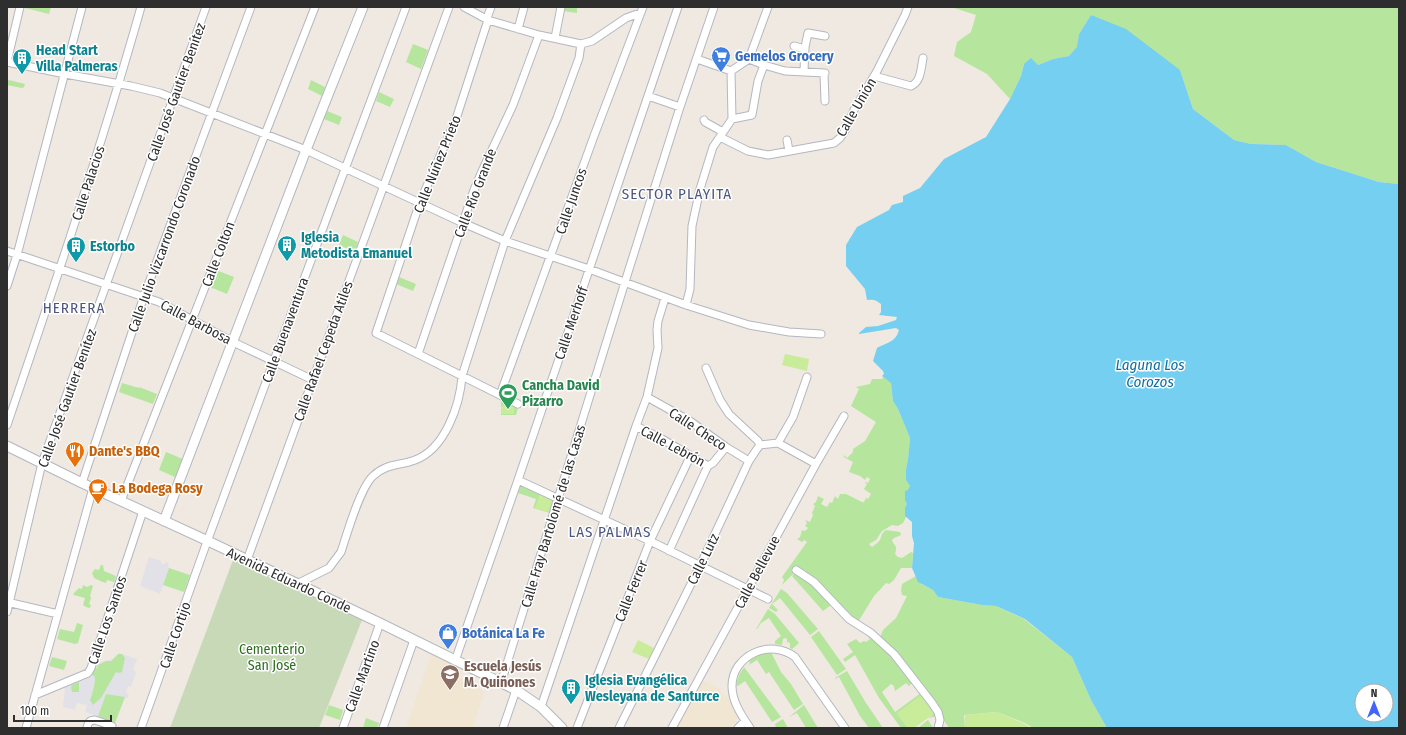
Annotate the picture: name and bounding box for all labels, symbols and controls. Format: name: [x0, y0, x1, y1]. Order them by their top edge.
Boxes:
street label: Calle José Gautier Benítez: [143, 20, 210, 164]
place label: Head Start Villa Palmeras: [35, 42, 118, 75]
supermarket icon: Gemelos Grocery: [710, 45, 732, 73]
building icon: Head Start Villa Palmeras: [11, 47, 33, 75]
place label: Gemelos Grocery: [735, 48, 834, 65]
street label: Calle Unión: [833, 75, 880, 140]
street label: Calle Núñez Prieto: [410, 113, 465, 216]
street label: Calle Palacios: [68, 143, 109, 223]
street label: Calle Río Grande: [451, 146, 500, 240]
street label: Calle Julio Vizcarrondo Coronado: [125, 154, 204, 335]
street label: Calle Juncos: [552, 166, 591, 236]
district label: SECTOR PLAYITA: [622, 185, 732, 203]
street label: Calle Colton: [198, 219, 239, 289]
place label: Iglesia Metodista Emanuel: [301, 229, 412, 262]
building icon: Iglesia Metodista Emanuel: [276, 234, 298, 262]
building icon: Estorbo: [65, 235, 87, 263]
place label: Estorbo: [90, 238, 136, 255]
street label: Calle Buenaventura: [259, 275, 312, 385]
street label: Calle Rafael Cepeda Atiles: [290, 279, 357, 424]
street label: Calle Merhoff: [551, 283, 592, 362]
street label: Calle Barbosa: [157, 297, 234, 348]
district label: HERRERA: [43, 299, 105, 317]
street label: Calle José Gautier Benítez: [34, 326, 101, 470]
water label: Laguna Los Corozos: [1115, 356, 1185, 391]
place label: Cancha David Pizarro: [522, 377, 600, 410]
sports icon: Cancha David Pizarro: [497, 382, 519, 410]
street label: Calle Checo: [666, 404, 730, 454]
street label: Calle Lebrón: [638, 422, 708, 471]
street label: Calle Fray Bartolomé de las Casas: [518, 423, 589, 610]
restaurant icon: Dante's BBQ: [64, 440, 86, 468]
place label: Dante's BBQ: [89, 443, 160, 460]
cafe icon: La Bodega Rosy: [87, 477, 109, 505]
place label: La Bodega Rosy: [112, 480, 203, 497]
district label: LAS PALMAS: [569, 523, 651, 541]
street label: Calle Lutz: [684, 531, 723, 588]
street label: Calle Bellevue: [731, 533, 784, 612]
street label: Avenida Eduardo Conde: [224, 544, 354, 617]
street label: Calle Ferrer: [611, 558, 652, 624]
street label: Calle Los Santos: [84, 574, 131, 667]
street label: Calle Cortijo: [156, 600, 195, 671]
shop icon: Botánica La Fe: [437, 622, 459, 650]
place label: Botánica La Fe: [462, 625, 545, 642]
street label: Calle Martino: [342, 638, 383, 715]
park label: Cementerio San José: [239, 641, 305, 674]
place label: Escuela Jesús M. Quiñones: [464, 658, 541, 691]
school or university icon: Escuela Jesús M. Quiñones: [439, 663, 461, 691]
place label: Iglesia Evangélica Wesleyana de Santurce: [585, 672, 719, 705]
building icon: Iglesia Evangélica Wesleyana de Santurce: [560, 677, 582, 705]
north arrow: [1354, 683, 1394, 723]
text: N: [1371, 687, 1377, 700]
scale bar: [14, 697, 111, 723]
text: 100 m: [20, 704, 49, 718]

